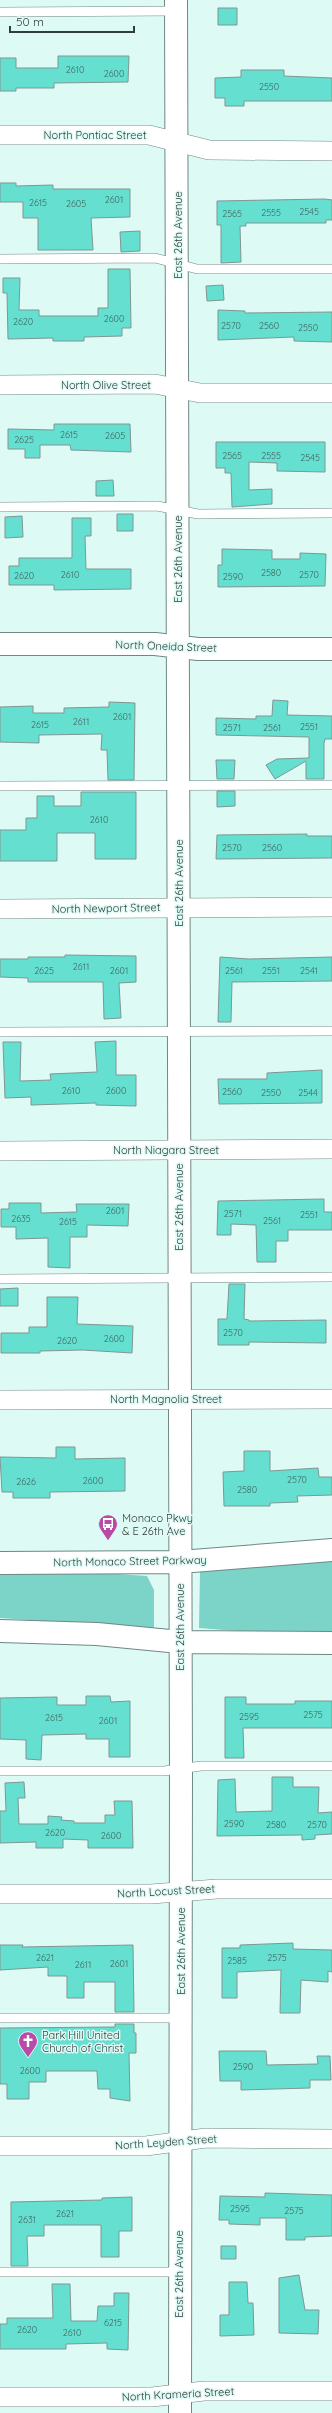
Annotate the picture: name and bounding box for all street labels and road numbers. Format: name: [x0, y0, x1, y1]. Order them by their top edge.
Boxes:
street label: North Pontiac Street: [44, 128, 147, 142]
street label: East 26th Avenue: [171, 191, 185, 279]
street label: North Olive Street: [61, 378, 151, 392]
street label: East 26th Avenue: [171, 515, 185, 603]
street label: North Oneida Street: [115, 637, 217, 655]
street label: East 26th Avenue: [172, 839, 186, 927]
street label: North Newport Street: [52, 900, 161, 916]
street label: North Niagara Street: [113, 1143, 219, 1157]
street label: East 26th Avenue: [172, 1163, 186, 1251]
street label: North Magnolia Street: [110, 1392, 222, 1406]
street label: North Monaco Street Parkway: [53, 1553, 207, 1569]
street label: East 26th Avenue: [173, 1583, 187, 1671]
street label: North Locust Street: [117, 1881, 216, 1901]
street label: East 26th Avenue: [174, 1907, 188, 1995]
street label: North Leyden Street: [114, 2131, 218, 2153]
street label: East 26th Avenue: [172, 2230, 186, 2318]
street label: North Krameria Street: [121, 2384, 235, 2404]

